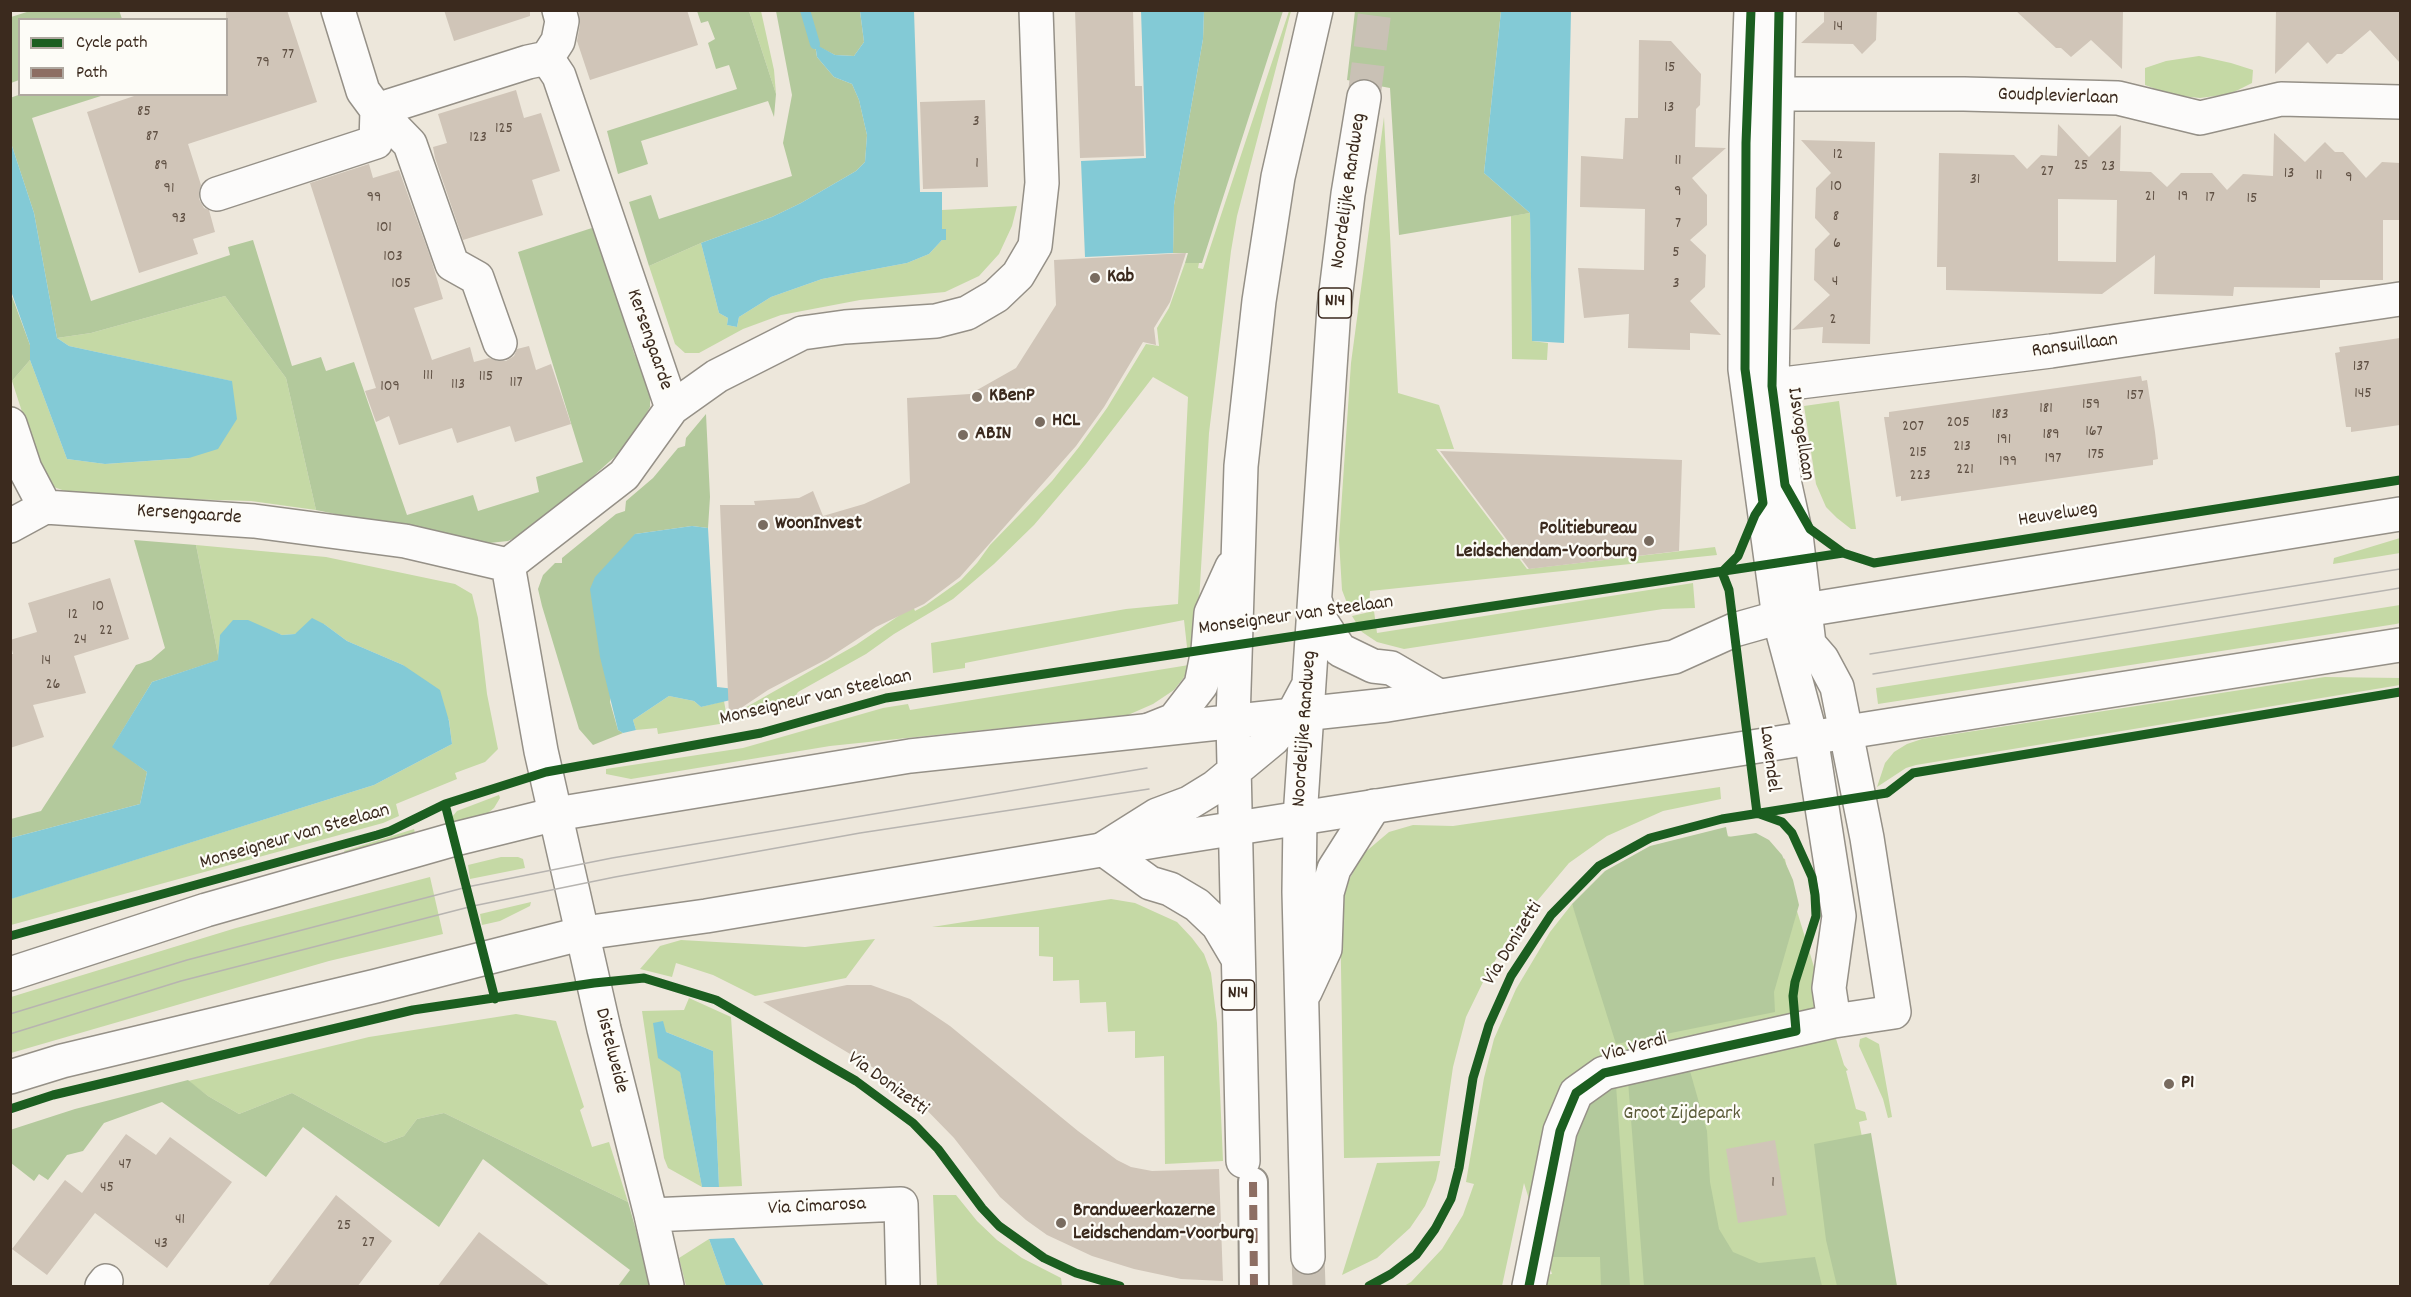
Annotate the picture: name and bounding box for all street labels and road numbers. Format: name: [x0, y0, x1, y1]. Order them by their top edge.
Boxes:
street label: Goudplevierlaan: [1997, 84, 2119, 112]
street label: Noordelijke Randweg: [1327, 112, 1373, 270]
street label: Kersengaarde: [620, 286, 676, 394]
road number: N14: [1318, 288, 1352, 318]
street label: Ransuillaan: [2030, 329, 2120, 365]
street label: IJsvogellaan: [1780, 386, 1818, 482]
street label: Heuvelweg: [2017, 498, 2099, 534]
street label: Kersengaarde: [136, 500, 242, 532]
street label: Monseigneur van Steelaan: [1197, 591, 1395, 643]
street label: Noordelijke Randweg: [1289, 650, 1323, 808]
street label: Monseigneur van Steelaan: [718, 665, 914, 733]
street label: Lavendel: [1752, 724, 1784, 794]
street label: Monseigneur van Steelaan: [197, 799, 393, 877]
street label: Via Donizetti: [1479, 898, 1549, 990]
road number: N14: [1222, 980, 1254, 1010]
street label: Distelweide: [588, 1006, 632, 1096]
street label: Via Verdi: [1600, 1029, 1670, 1069]
street label: Via Donizetti: [842, 1048, 932, 1122]
street label: Via Cimarosa: [767, 1193, 867, 1223]

